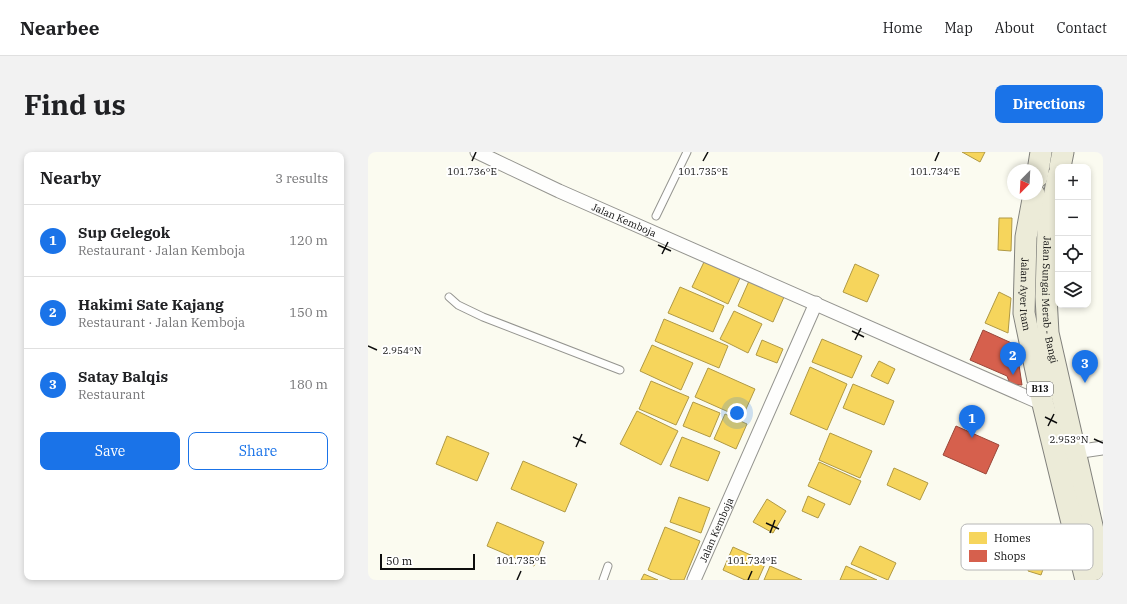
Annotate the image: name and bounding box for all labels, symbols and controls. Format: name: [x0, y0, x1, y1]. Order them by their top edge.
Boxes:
text: Nearbee: [20, 16, 99, 40]
text: Home: [883, 19, 922, 37]
text: Map: [944, 19, 973, 37]
text: About: [995, 19, 1034, 37]
text: Contact: [1056, 19, 1107, 37]
button: Directions: [995, 85, 1103, 123]
text: Find us: [24, 86, 126, 123]
north arrow: [1007, 164, 1043, 200]
map controls: [1055, 164, 1091, 308]
button: +: [1055, 164, 1091, 200]
text: 101.736°E: [447, 165, 497, 178]
text: 101.735°E: [678, 165, 728, 178]
text: 101.734°E: [910, 165, 960, 178]
text: Nearby: [40, 167, 101, 189]
text: 3 results: [275, 170, 328, 187]
street label: Jalan Kemboja: [590, 200, 659, 240]
button: −: [1055, 200, 1091, 236]
text: Sup Gelegok: [78, 223, 170, 242]
text: 1: [49, 232, 57, 249]
text: 120 m: [289, 232, 328, 249]
street label: Jalan Sungai Merab - Bangi: [1039, 236, 1061, 365]
button: locate: [1055, 236, 1091, 272]
text: Restaurant · Jalan Kemboja: [78, 242, 245, 259]
street label: Jalan Ayer Itam: [1017, 257, 1034, 332]
button: layers: [1055, 272, 1091, 308]
text: Hakimi Sate Kajang: [78, 295, 224, 314]
text: 2: [49, 304, 57, 321]
text: 150 m: [289, 304, 328, 321]
text: Restaurant · Jalan Kemboja: [78, 314, 245, 331]
pin: 2: [1000, 342, 1026, 375]
text: 2.954°N: [382, 344, 422, 357]
pin: 3: [1072, 350, 1098, 383]
text: Satay Balqis: [78, 367, 168, 386]
text: 3: [49, 376, 57, 393]
text: 180 m: [289, 376, 328, 393]
road number: B13: [1027, 382, 1053, 396]
text: Restaurant: [78, 386, 145, 403]
your location: [727, 403, 747, 423]
pin: 1: [959, 405, 985, 438]
button: Save: [40, 432, 180, 470]
button: Share: [188, 432, 328, 470]
text: 2.953°N: [1049, 433, 1089, 446]
street label: Jalan Kemboja: [697, 495, 737, 564]
legend: [961, 524, 1093, 570]
text: Homes: [994, 531, 1031, 545]
text: Shops: [994, 549, 1026, 563]
scale bar: [380, 552, 475, 571]
text: 50 m: [386, 554, 412, 568]
text: 101.735°E: [496, 554, 546, 567]
text: 101.734°E: [727, 554, 777, 567]

